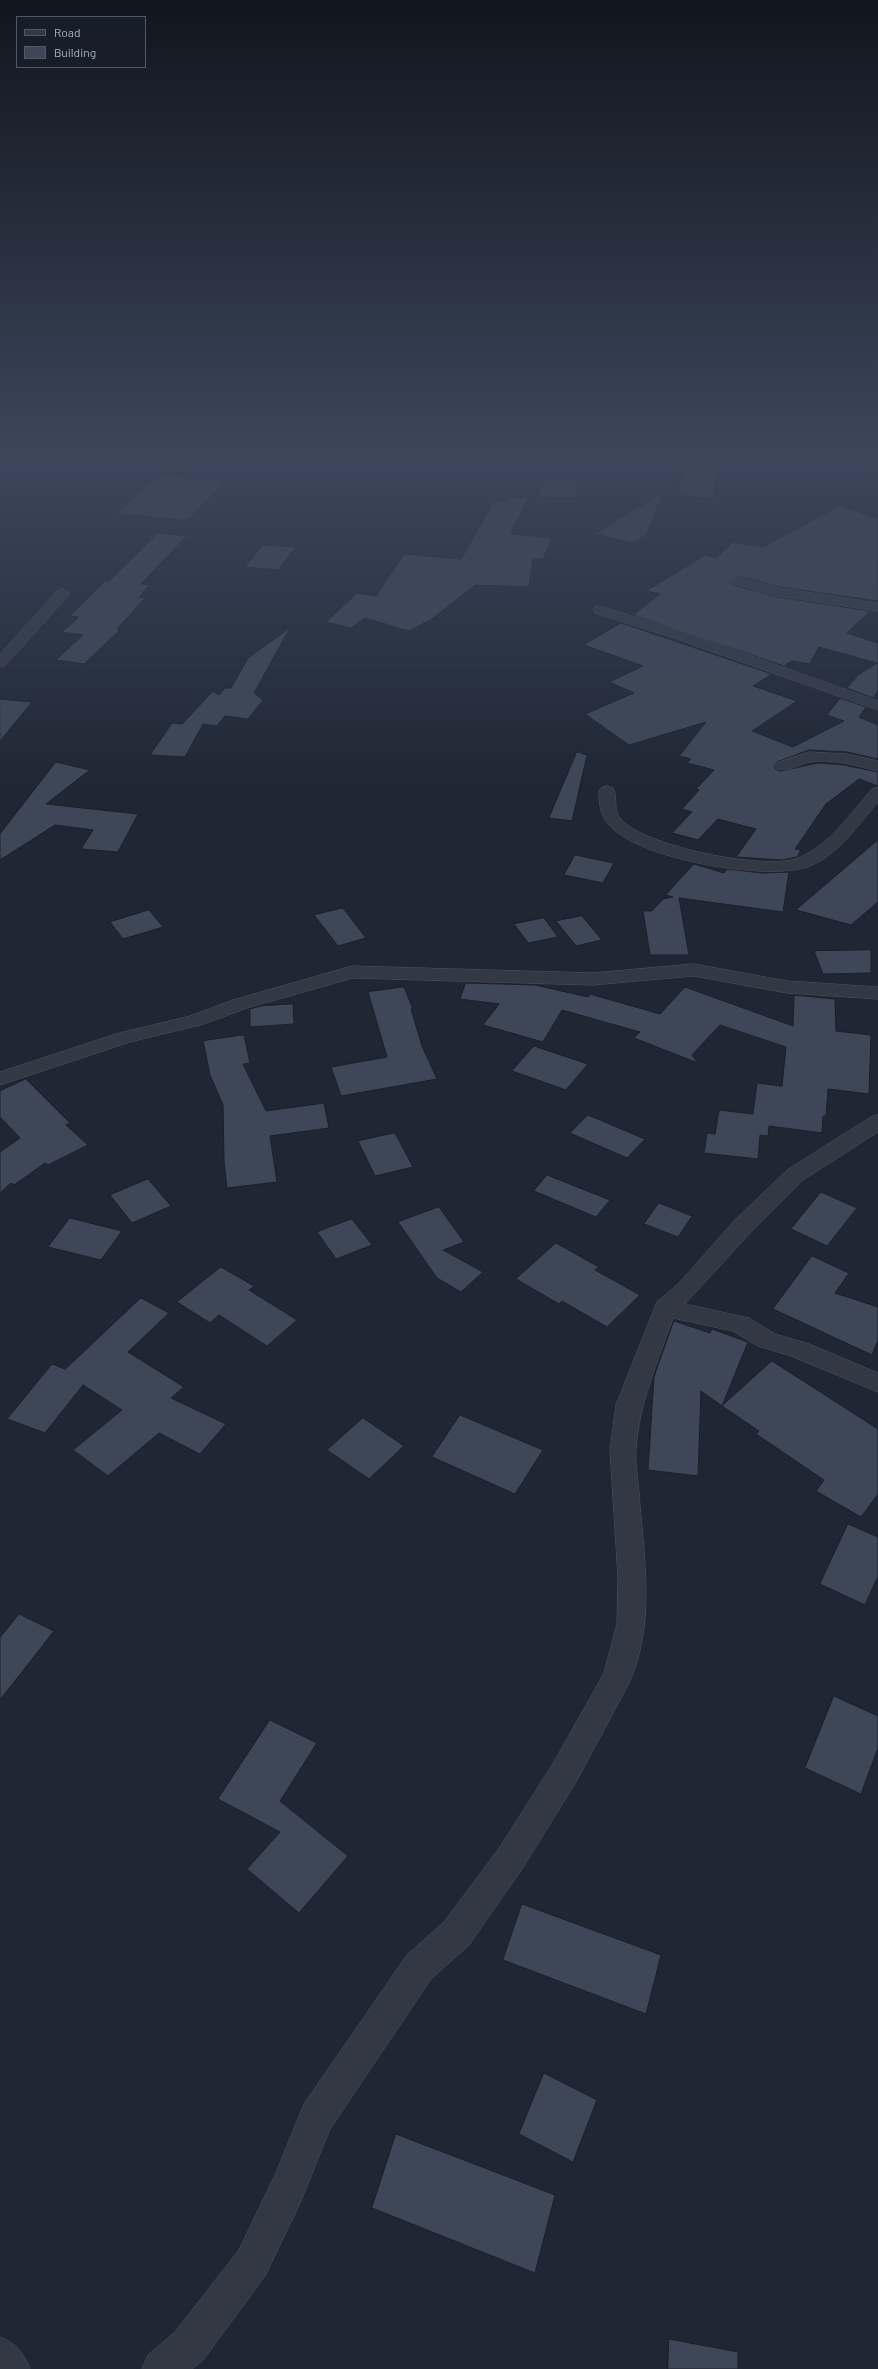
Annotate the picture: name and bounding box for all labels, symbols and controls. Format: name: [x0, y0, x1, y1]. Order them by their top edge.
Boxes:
legend: [16, 16, 146, 68]
text: Road: [54, 25, 81, 39]
text: Building: [54, 45, 96, 59]

